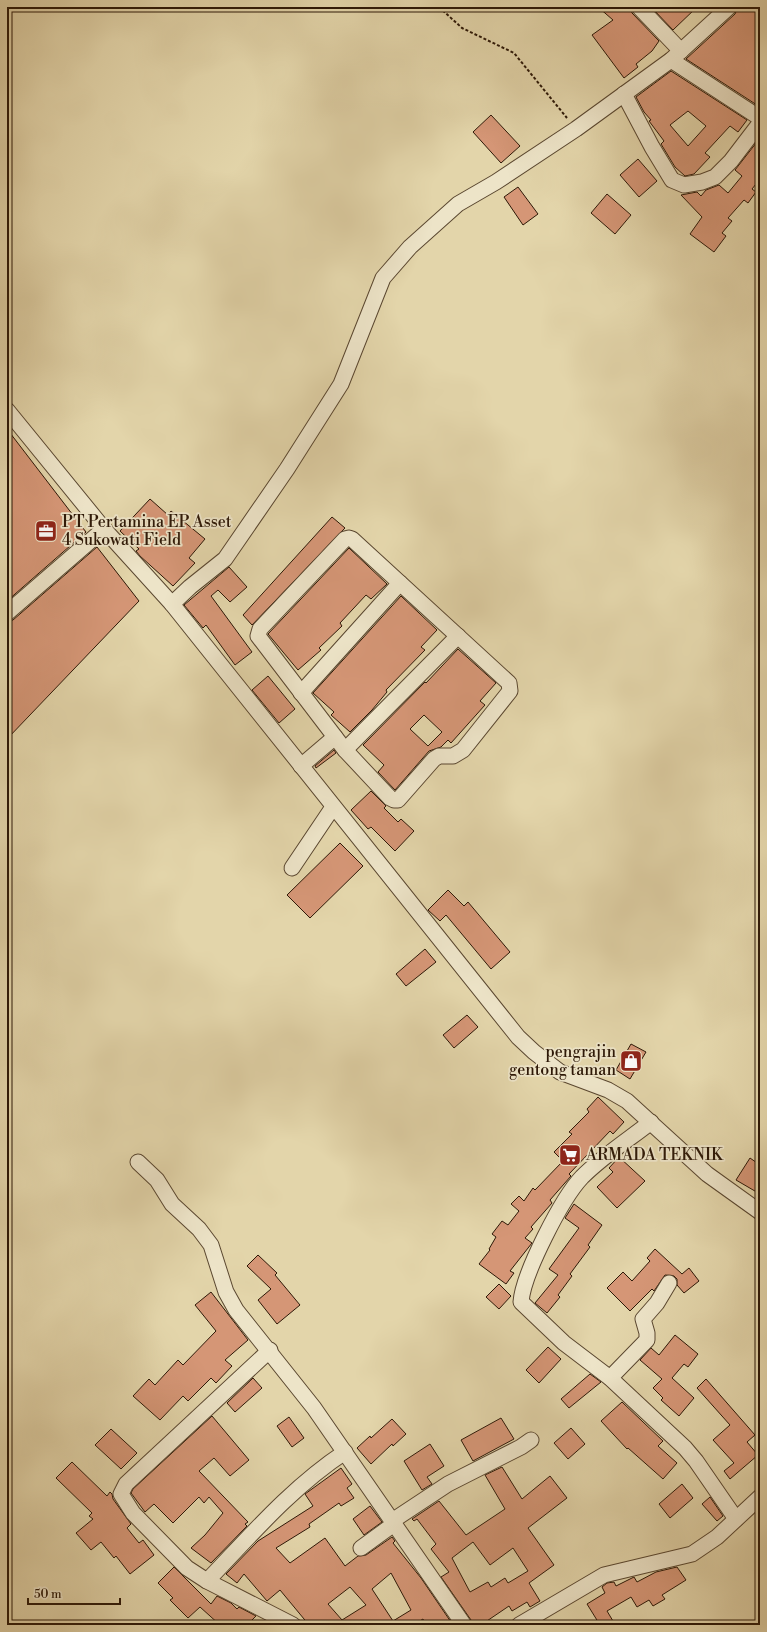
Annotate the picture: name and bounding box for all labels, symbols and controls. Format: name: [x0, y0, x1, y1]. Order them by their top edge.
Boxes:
place label: PT Pertamina EP Asset 4 Sukowati Field: [62, 512, 232, 550]
office icon: PT Pertamina EP Asset 4 Sukowati Field: [33, 518, 59, 544]
place label: pengrajin gentong taman: [509, 1042, 616, 1080]
shop icon: pengrajin gentong taman: [618, 1048, 644, 1074]
supermarket icon: ARMADA TEKNIK: [557, 1142, 583, 1168]
place label: ARMADA TEKNIK: [585, 1145, 724, 1165]
scale bar: [28, 1580, 120, 1606]
text: 50 m: [34, 1587, 62, 1602]

